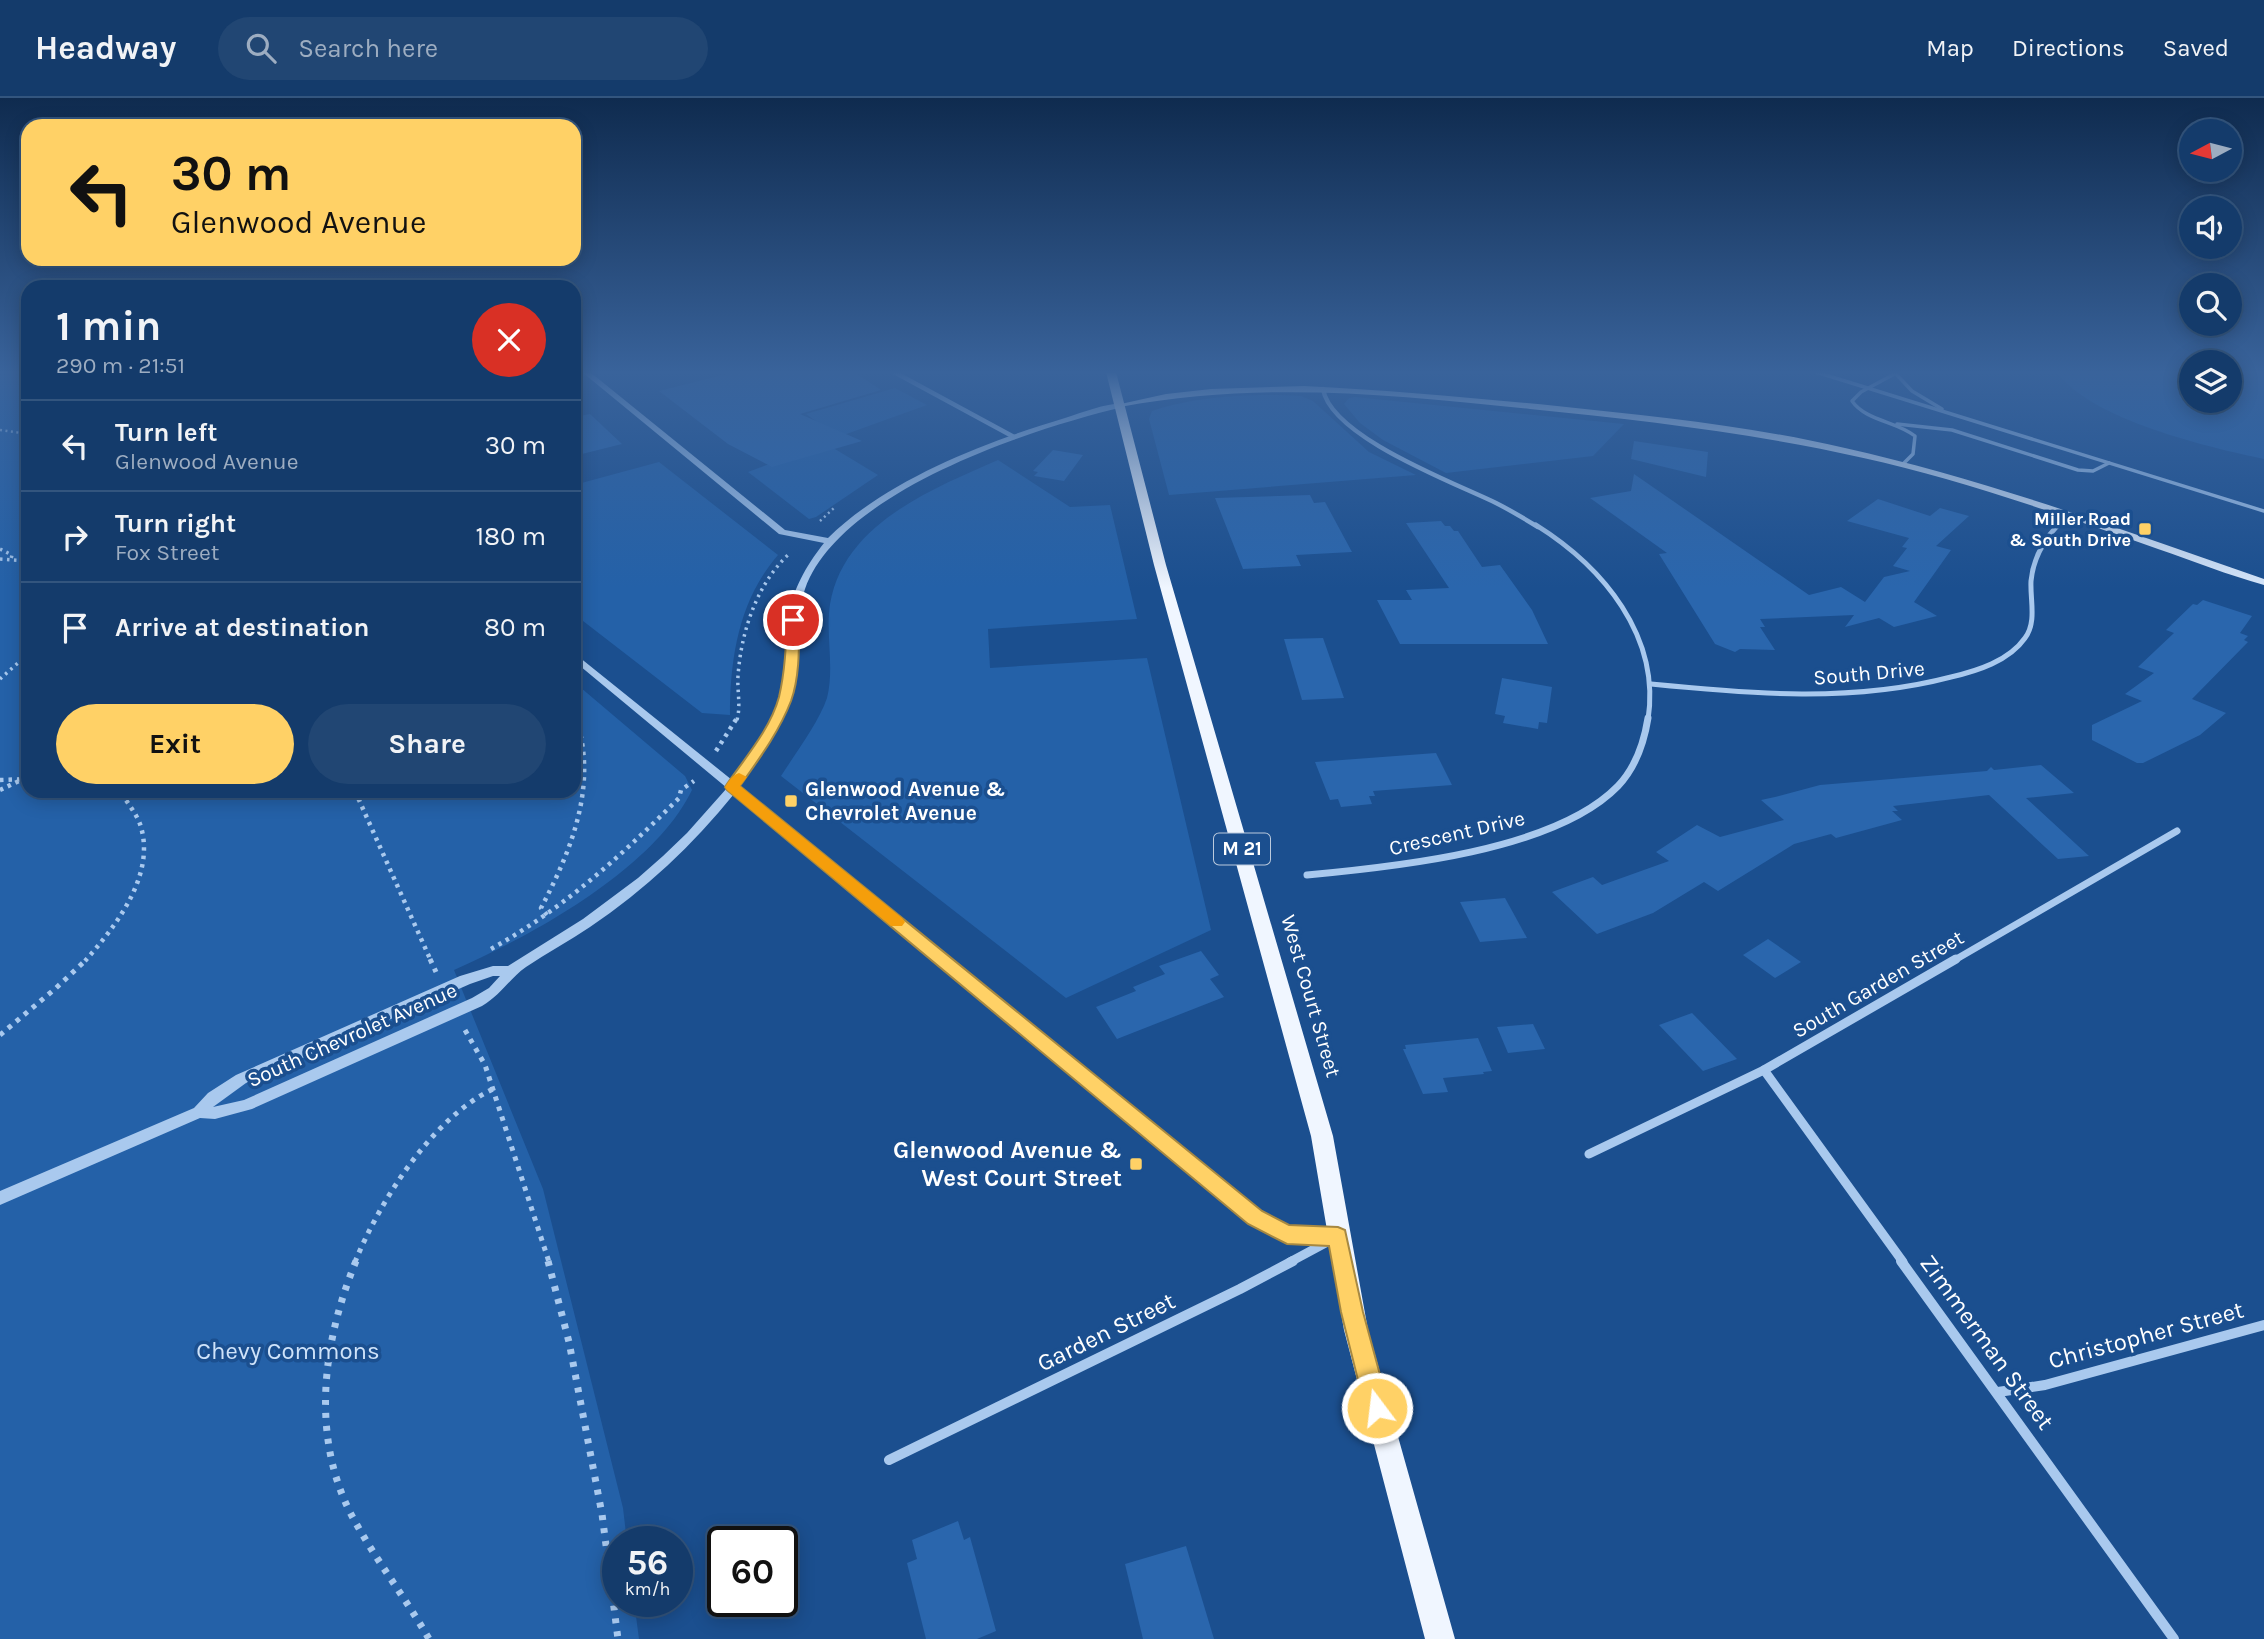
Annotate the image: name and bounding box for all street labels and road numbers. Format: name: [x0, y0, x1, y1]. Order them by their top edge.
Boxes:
street label: South Drive: [1812, 656, 1926, 690]
street label: Crescent Drive: [1387, 806, 1527, 860]
road number: M 21: [1214, 834, 1270, 864]
street label: West Court Street: [1276, 912, 1346, 1080]
street label: South Garden Street: [1788, 925, 1968, 1043]
street label: South Chevrolet Avenue: [243, 978, 461, 1092]
street label: Zimmerman Street: [1914, 1249, 2060, 1435]
street label: Garden Street: [1032, 1287, 1180, 1377]
street label: Christopher Street: [2045, 1295, 2247, 1375]

